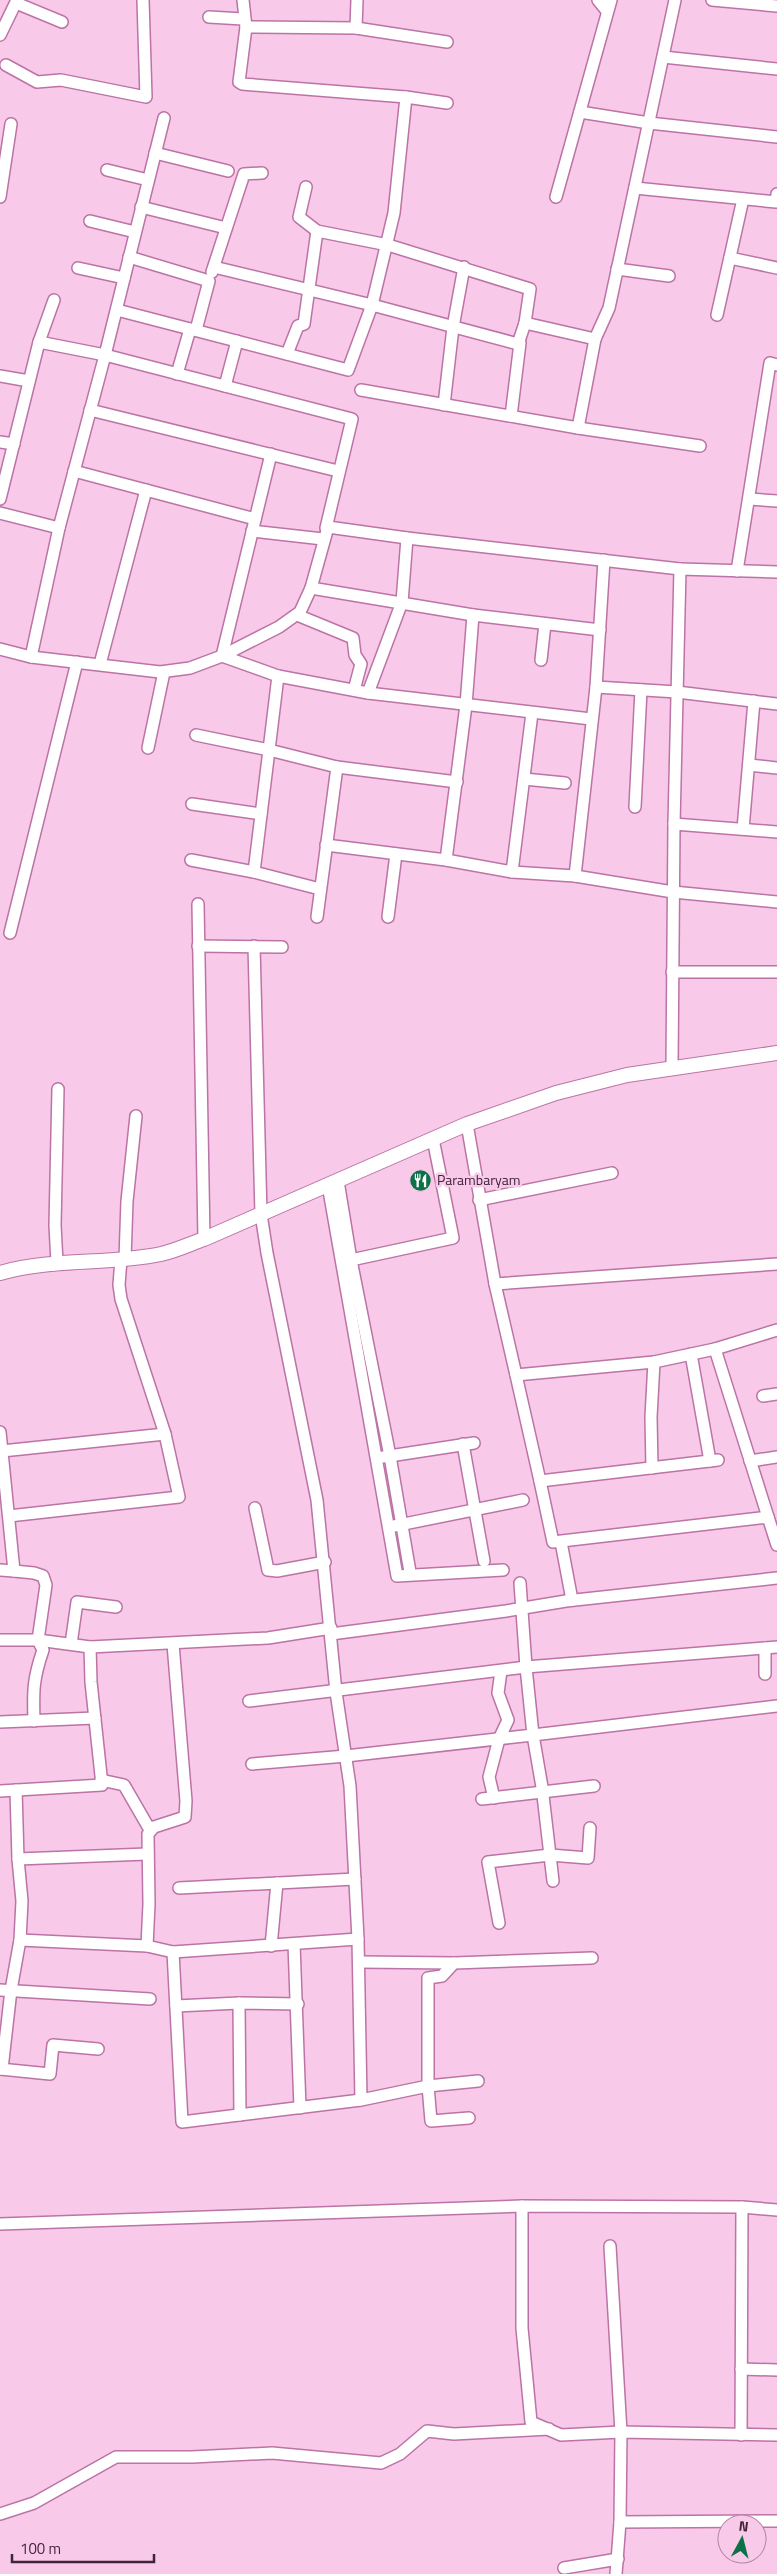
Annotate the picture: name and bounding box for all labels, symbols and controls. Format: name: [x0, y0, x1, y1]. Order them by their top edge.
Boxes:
restaurant icon: Parambaryam: [409, 1168, 433, 1192]
place label: Parambaryam: [437, 1169, 520, 1190]
north arrow: [717, 2514, 767, 2564]
text: N: [738, 2515, 750, 2537]
scale bar: [12, 2532, 155, 2564]
text: 100 m: [20, 2537, 61, 2560]

